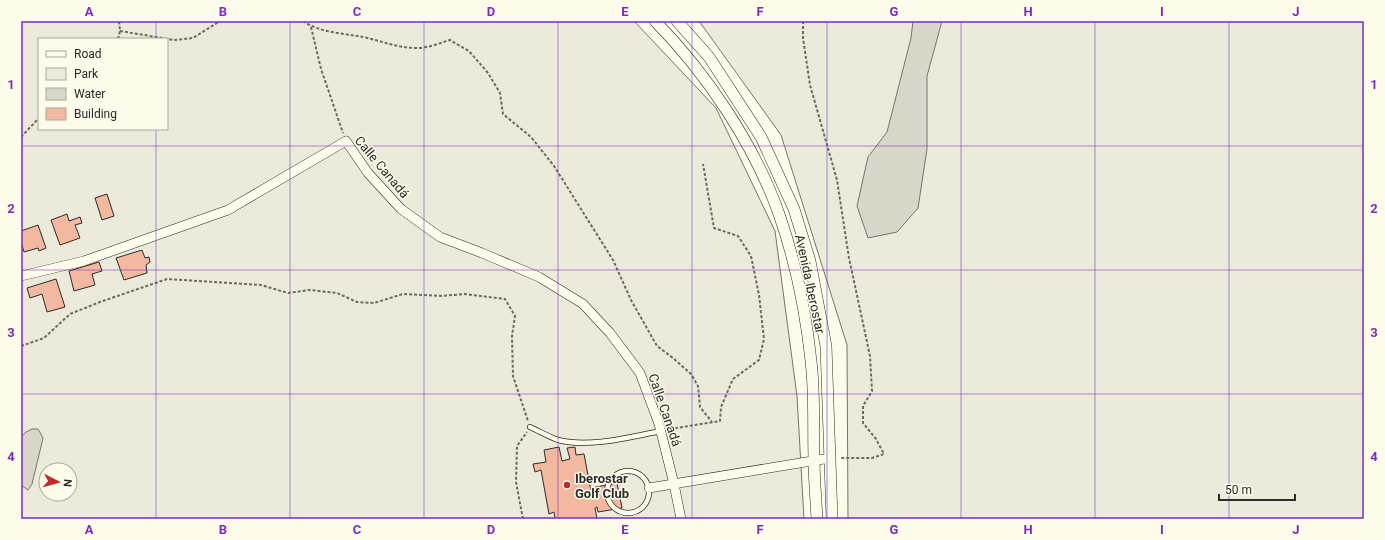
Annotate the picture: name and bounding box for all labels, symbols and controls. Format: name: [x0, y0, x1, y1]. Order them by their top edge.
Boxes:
text: A: [85, 4, 94, 19]
text: B: [219, 4, 227, 19]
text: C: [353, 4, 362, 19]
text: D: [487, 4, 495, 19]
text: E: [621, 4, 629, 19]
text: F: [756, 4, 764, 19]
text: G: [890, 4, 899, 19]
text: H: [1023, 4, 1033, 19]
text: I: [1160, 4, 1164, 19]
text: J: [1292, 4, 1300, 19]
legend: [38, 38, 168, 130]
text: Road: [74, 47, 102, 61]
text: Park: [74, 67, 99, 81]
text: 1: [7, 77, 15, 92]
text: 1: [1370, 77, 1378, 92]
text: Water: [74, 87, 105, 101]
text: Building: [74, 107, 117, 121]
street label: Calle Canadá: [352, 133, 412, 201]
text: 2: [7, 201, 15, 216]
text: 2: [1370, 201, 1378, 216]
street label: Avenida Iberostar: [792, 233, 828, 336]
text: 3: [7, 325, 15, 340]
text: 3: [1370, 325, 1378, 340]
street label: Calle Canadá: [646, 372, 684, 448]
text: 4: [7, 449, 15, 464]
text: 4: [1370, 449, 1378, 464]
north arrow: [38, 462, 78, 502]
place label: Iberostar Golf Club: [575, 471, 629, 501]
scale bar: [1219, 476, 1295, 502]
text: N: [61, 478, 74, 488]
marker: Iberostar Golf Club: [562, 480, 572, 490]
text: 50 m: [1225, 483, 1252, 497]
text: A: [85, 522, 94, 537]
text: B: [219, 522, 227, 537]
text: C: [353, 522, 362, 537]
text: D: [487, 522, 495, 537]
text: E: [621, 522, 629, 537]
text: F: [756, 522, 764, 537]
text: G: [890, 522, 899, 537]
text: H: [1023, 522, 1033, 537]
text: I: [1160, 522, 1164, 537]
text: J: [1292, 522, 1300, 537]

